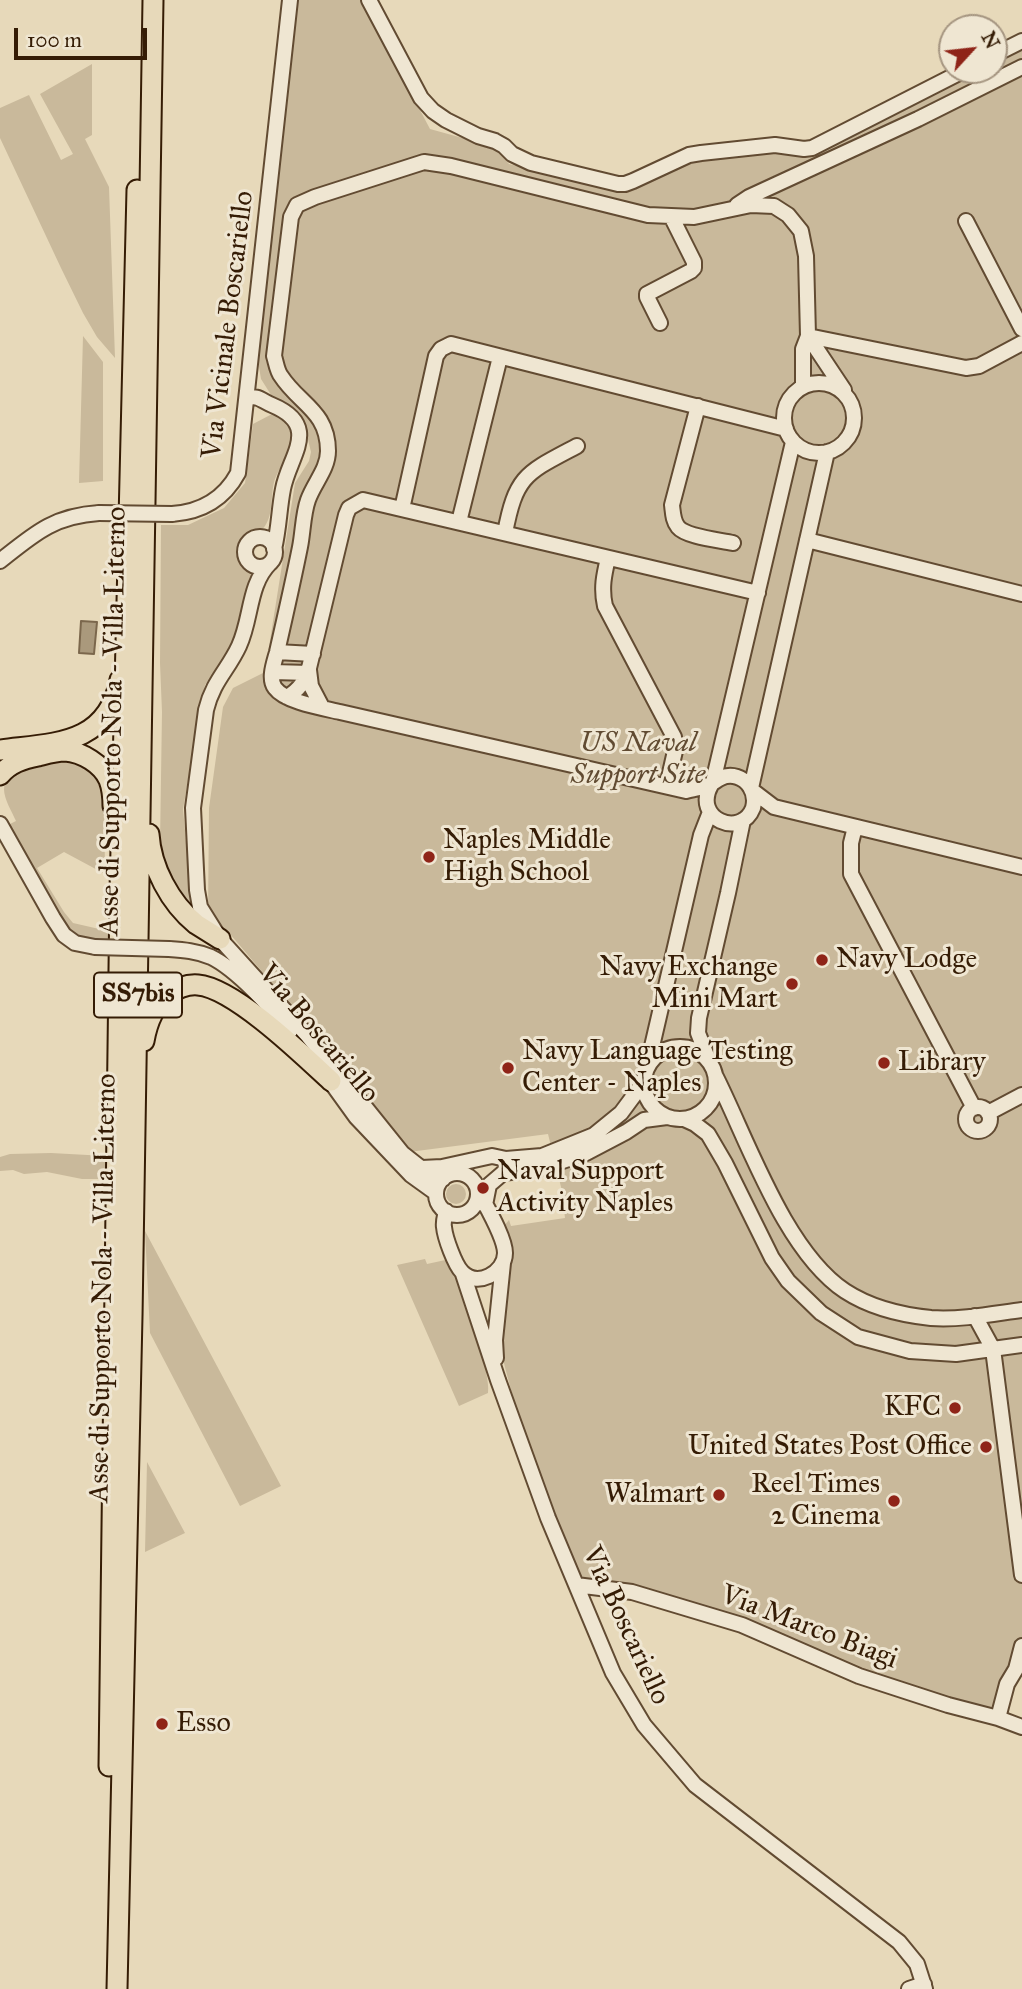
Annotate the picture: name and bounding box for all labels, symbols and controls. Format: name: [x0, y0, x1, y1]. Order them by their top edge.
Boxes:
scale bar: [18, 14, 150, 58]
north arrow: [938, 14, 1008, 84]
text: 100 m: [27, 27, 82, 53]
text: N: [976, 28, 1004, 53]
street label: Via Vicinale Boscariello: [196, 189, 262, 461]
street label: Asse di Supporto Nola - Villa Literno: [93, 506, 135, 936]
park label: US Naval Support Site: [571, 727, 705, 793]
place label: Naples Middle High School: [443, 824, 611, 890]
marker: Naples Middle High School: [421, 849, 437, 865]
place label: Navy Lodge: [836, 943, 977, 977]
place label: Navy Exchange Mini Mart: [599, 951, 778, 1017]
marker: Navy Lodge: [814, 952, 830, 968]
street label: Via Boscariello: [250, 958, 386, 1110]
road number: SS7bis: [94, 972, 182, 1018]
marker: Navy Exchange Mini Mart: [784, 976, 800, 992]
place label: Navy Language Testing Center - Naples: [522, 1035, 792, 1101]
place label: Library: [898, 1046, 986, 1080]
marker: Library: [876, 1055, 892, 1071]
marker: Navy Language Testing Center - Naples: [500, 1060, 516, 1076]
street label: Asse di Supporto Nola - Villa Literno: [83, 1073, 125, 1503]
place label: Naval Support Activity Naples: [497, 1155, 673, 1221]
marker: Naval Support Activity Naples: [475, 1180, 491, 1196]
place label: KFC: [884, 1391, 941, 1425]
marker: KFC: [947, 1400, 963, 1416]
place label: United States Post Office: [688, 1430, 972, 1464]
marker: United States Post Office: [978, 1439, 994, 1455]
place label: Reel Times 2 Cinema: [751, 1468, 880, 1534]
place label: Walmart: [605, 1478, 705, 1512]
marker: Walmart: [711, 1487, 727, 1503]
marker: Reel Times 2 Cinema: [886, 1493, 902, 1509]
street label: Via Boscariello: [574, 1542, 676, 1710]
street label: Via Marco Biagi: [716, 1579, 902, 1677]
place label: Esso: [176, 1707, 231, 1741]
marker: Esso: [154, 1716, 170, 1732]

